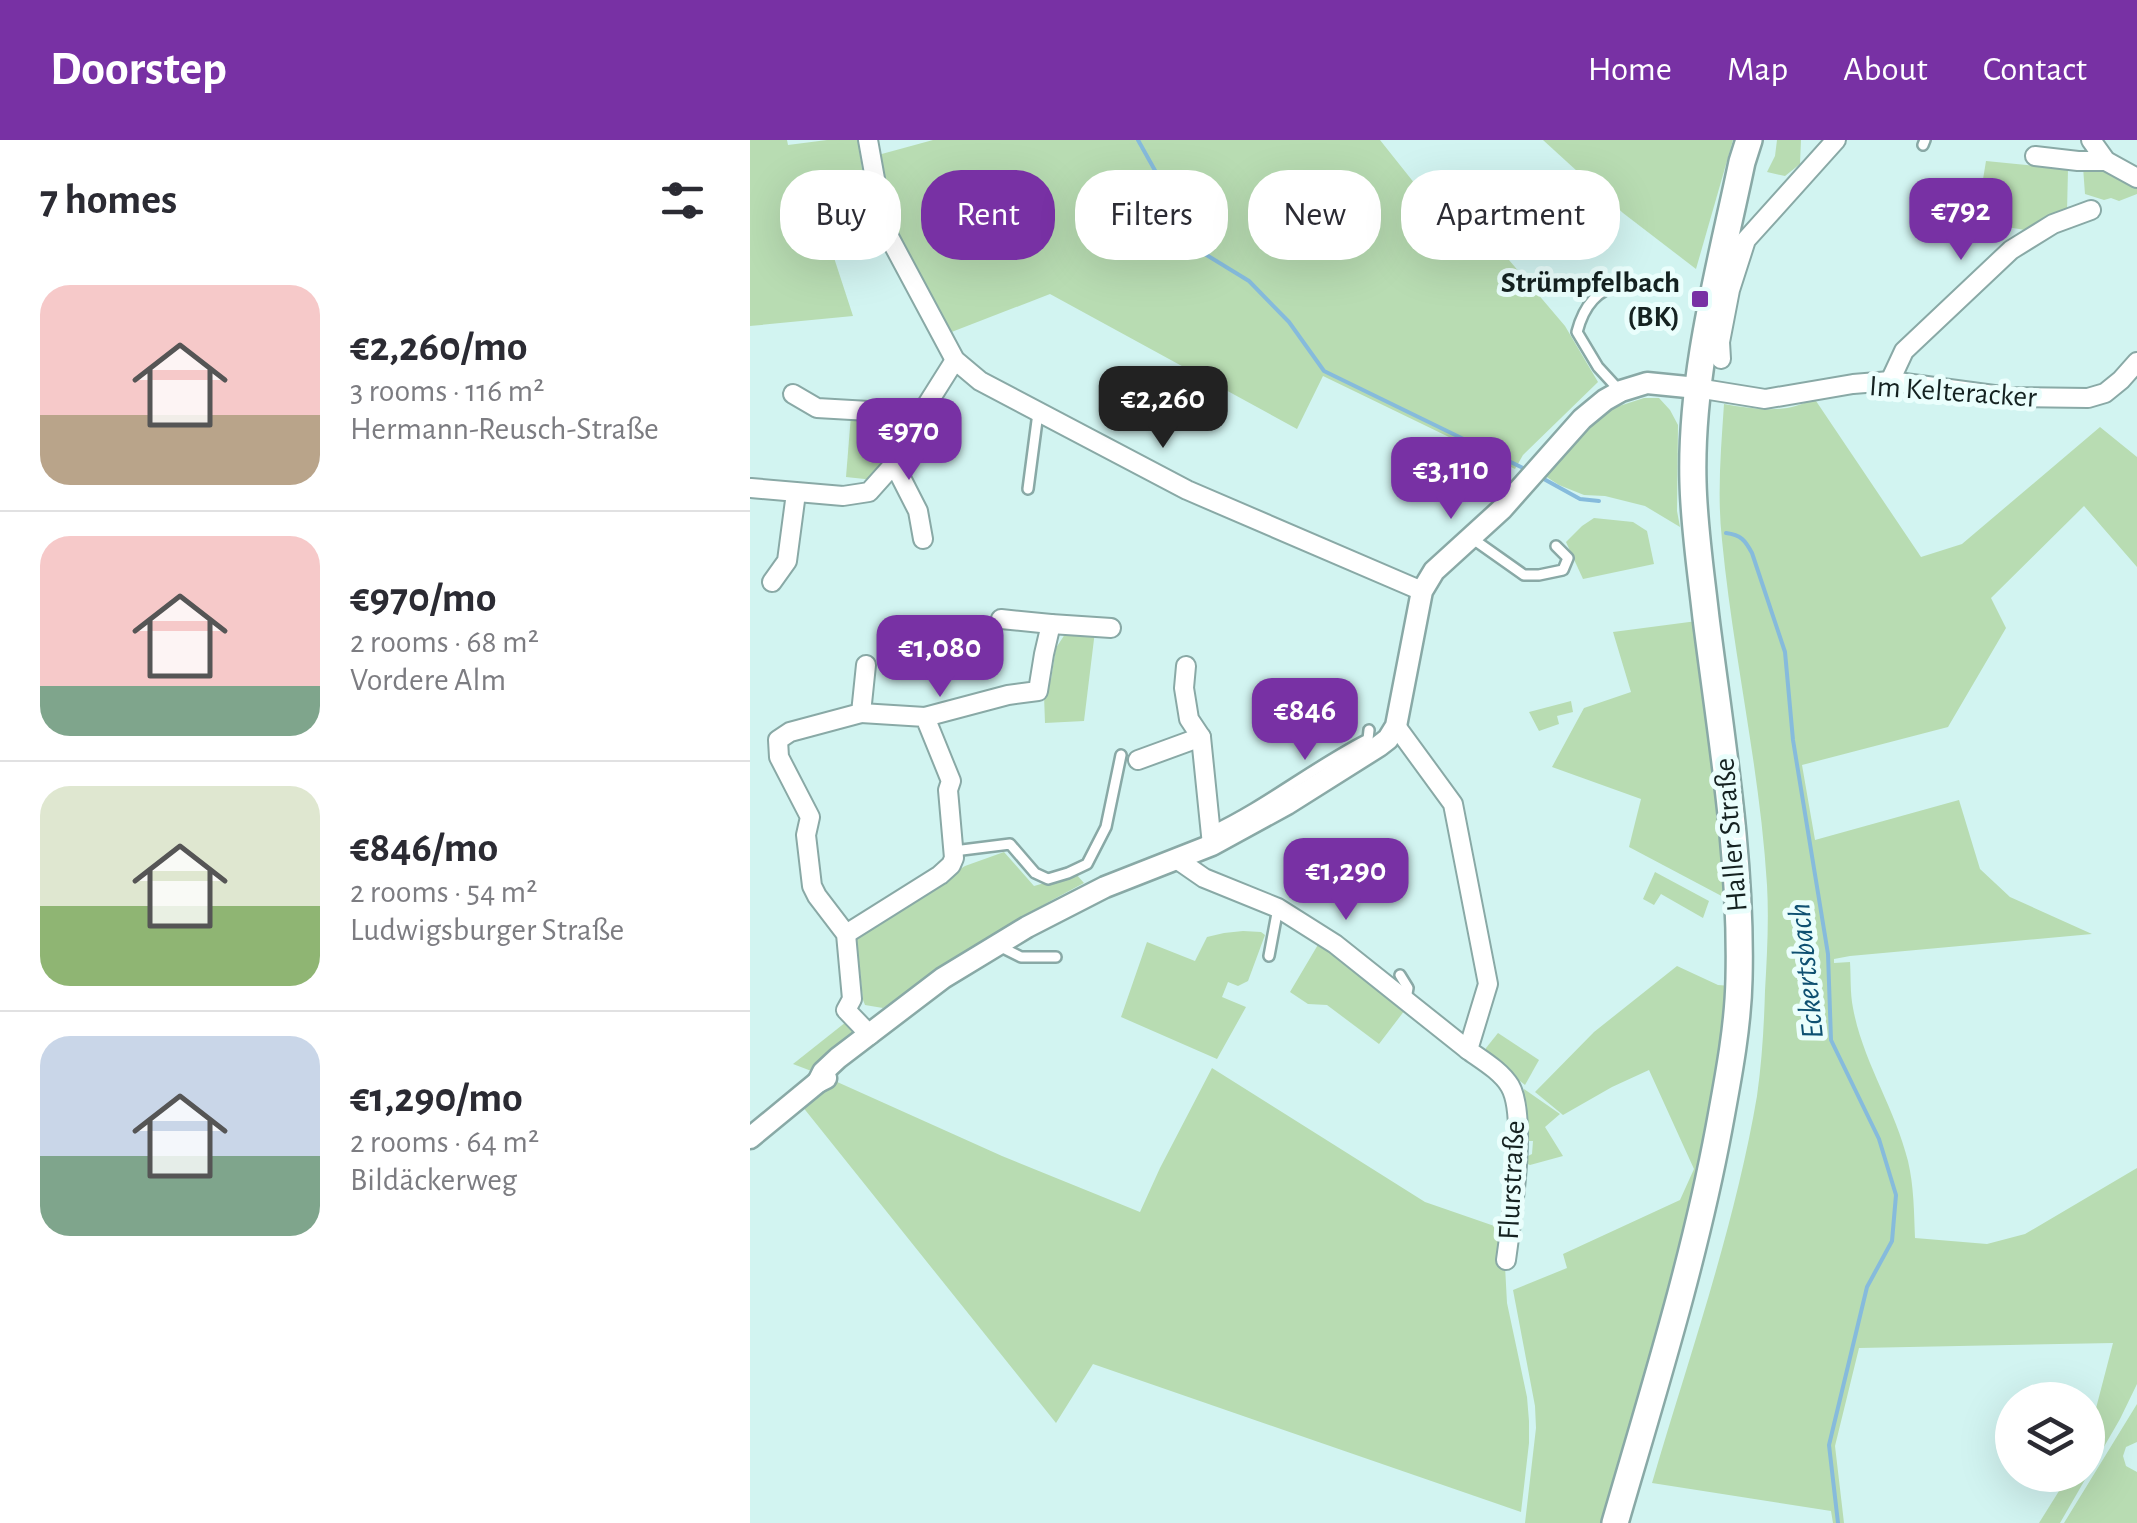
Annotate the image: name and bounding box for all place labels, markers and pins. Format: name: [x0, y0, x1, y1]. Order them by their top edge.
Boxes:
pin: €792: [1902, 178, 2020, 263]
place label: Strümpfelbach (BK): [1501, 268, 1680, 332]
marker: Strümpfelbach (BK): [1689, 288, 1711, 310]
pin: €2,260: [1082, 366, 1244, 451]
pin: €970: [850, 398, 968, 483]
pin: €3,110: [1370, 437, 1532, 522]
pin: €1,080: [859, 615, 1021, 700]
pin: €846: [1246, 678, 1364, 763]
pin: €1,290: [1265, 838, 1427, 923]

